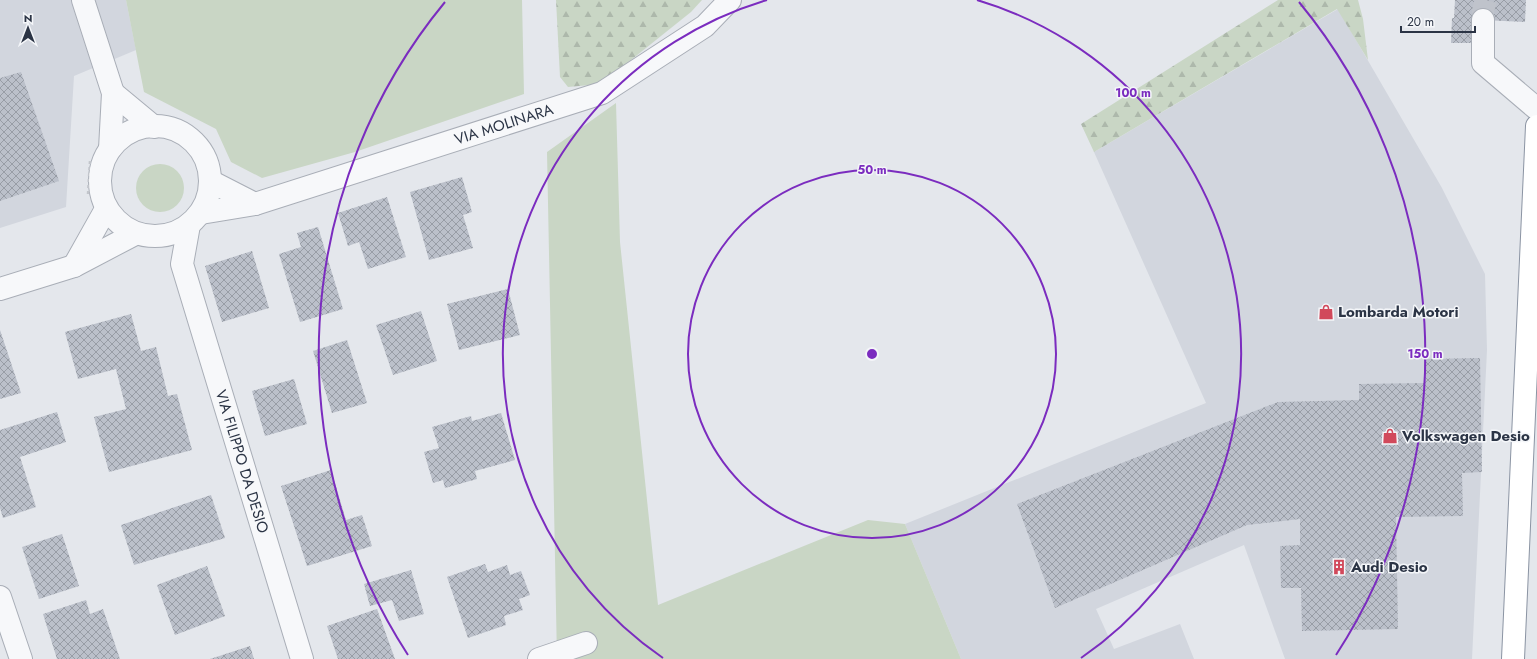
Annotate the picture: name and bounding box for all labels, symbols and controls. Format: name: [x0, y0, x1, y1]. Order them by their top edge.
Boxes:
north arrow: [8, 8, 48, 48]
scale bar: [1401, 8, 1475, 34]
text: N: [24, 10, 32, 26]
text: 20 m: [1407, 13, 1434, 31]
text: 100 m: [1115, 84, 1151, 102]
street label: VIA MOLINARA: [452, 98, 556, 150]
text: 50 m: [857, 161, 887, 179]
place label: Lombarda Motori: [1338, 301, 1459, 323]
shop icon: Lombarda Motori: [1317, 303, 1335, 321]
text: 150 m: [1407, 345, 1443, 363]
centre of rings: [865, 347, 879, 361]
street label: VIA FILIPPO DA DESIO: [210, 387, 274, 536]
place label: Volkswagen Desio: [1401, 425, 1530, 447]
shop icon: Volkswagen Desio: [1381, 427, 1399, 445]
place label: Audi Desio: [1350, 556, 1428, 578]
building icon: Audi Desio: [1330, 558, 1348, 576]

